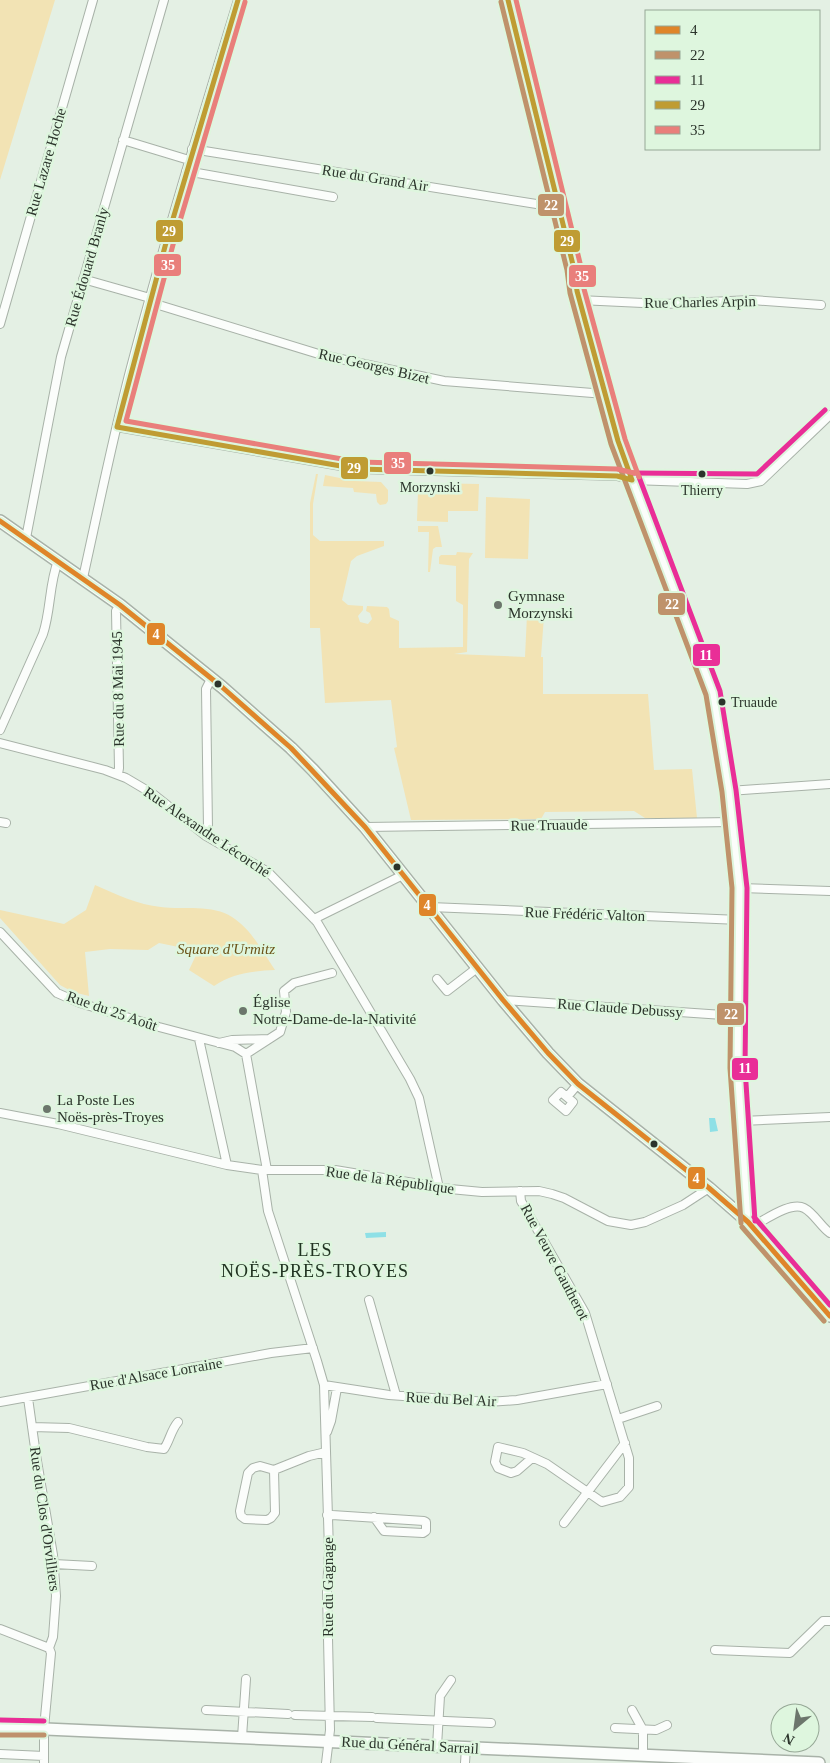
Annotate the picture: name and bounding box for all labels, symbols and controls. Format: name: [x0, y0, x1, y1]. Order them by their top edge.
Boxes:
legend: [645, 10, 820, 150]
text: 4: [690, 22, 698, 38]
text: 22: [690, 47, 705, 63]
text: 11: [690, 72, 704, 88]
text: 29: [690, 97, 705, 113]
street label: Rue Lazare Hoche: [23, 106, 69, 218]
text: 35: [690, 122, 705, 138]
street label: Rue du Grand Air: [321, 162, 429, 194]
line badge: 22: [537, 193, 565, 217]
text: 22: [544, 198, 558, 213]
street label: Rue Édouard Branly: [62, 205, 112, 328]
line badge: 29: [155, 219, 184, 243]
text: 29: [162, 224, 176, 239]
line badge: 29: [553, 229, 581, 253]
text: 29: [560, 234, 574, 249]
line badge: 35: [153, 253, 182, 277]
text: 35: [161, 258, 175, 273]
line badge: 35: [568, 264, 597, 288]
text: 35: [575, 269, 589, 284]
street label: Rue Charles Arpin: [644, 293, 756, 311]
street label: Rue Georges Bizet: [317, 345, 432, 387]
line badge: 35: [383, 451, 412, 475]
line badge: 29: [340, 456, 369, 480]
text: 35: [391, 456, 405, 471]
text: 29: [347, 461, 361, 476]
marker: Morzynski: [425, 466, 435, 476]
marker: Thierry: [697, 469, 707, 479]
place label: Morzynski: [400, 480, 460, 495]
place label: Thierry: [681, 483, 723, 498]
place label: Gymnase Morzynski: [508, 588, 573, 621]
line badge: 22: [657, 592, 686, 616]
text: 22: [665, 597, 679, 612]
marker: Gymnase Morzynski: [492, 599, 504, 611]
line badge: 4: [146, 622, 166, 646]
text: 4: [153, 627, 160, 642]
street label: Rue du 8 Mai 1945: [109, 631, 127, 747]
line badge: 11: [692, 643, 721, 667]
text: 11: [699, 648, 713, 663]
unlabelled marker: [213, 679, 223, 689]
place label: Truaude: [731, 695, 777, 710]
marker: Truaude: [717, 697, 727, 707]
street label: Rue Alexandre Lécorché: [141, 784, 274, 881]
street label: Rue Truaude: [510, 816, 588, 834]
unlabelled marker: [392, 862, 402, 872]
line badge: 4: [418, 893, 437, 917]
text: 4: [424, 898, 431, 913]
street label: Rue Frédéric Valton: [524, 904, 646, 924]
park label: Square d'Urmitz: [177, 941, 275, 957]
street label: Rue du 25 Août: [65, 988, 160, 1034]
place label: Église Notre-Dame-de-la-Nativité: [253, 994, 417, 1027]
street label: Rue Claude Debussy: [557, 996, 684, 1020]
line badge: 22: [716, 1002, 745, 1026]
marker: Église Notre-Dame-de-la-Nativité: [237, 1005, 249, 1017]
text: 22: [724, 1007, 738, 1022]
line badge: 11: [731, 1057, 759, 1081]
text: 11: [738, 1061, 752, 1076]
place label: La Poste Les Noës-près-Troyes: [57, 1092, 164, 1125]
marker: La Poste Les Noës-près-Troyes: [41, 1103, 53, 1115]
unlabelled marker: [649, 1139, 659, 1149]
street label: Rue de la République: [325, 1163, 456, 1197]
line badge: 4: [687, 1166, 706, 1190]
text: 4: [693, 1171, 700, 1186]
street label: Rue Veuve Gautherot: [518, 1201, 593, 1323]
district label: LES NOËS-PRÈS-TROYES: [221, 1240, 409, 1281]
street label: Rue d'Alsace Lorraine: [88, 1354, 224, 1394]
street label: Rue du Bel Air: [405, 1389, 497, 1409]
street label: Rue du Clos d'Orvilliers: [27, 1446, 63, 1592]
street label: Rue du Gagnage: [320, 1537, 336, 1637]
north arrow: [770, 1703, 820, 1753]
text: N: [781, 1730, 797, 1748]
street label: Rue du Général Sarrail: [341, 1733, 479, 1757]

